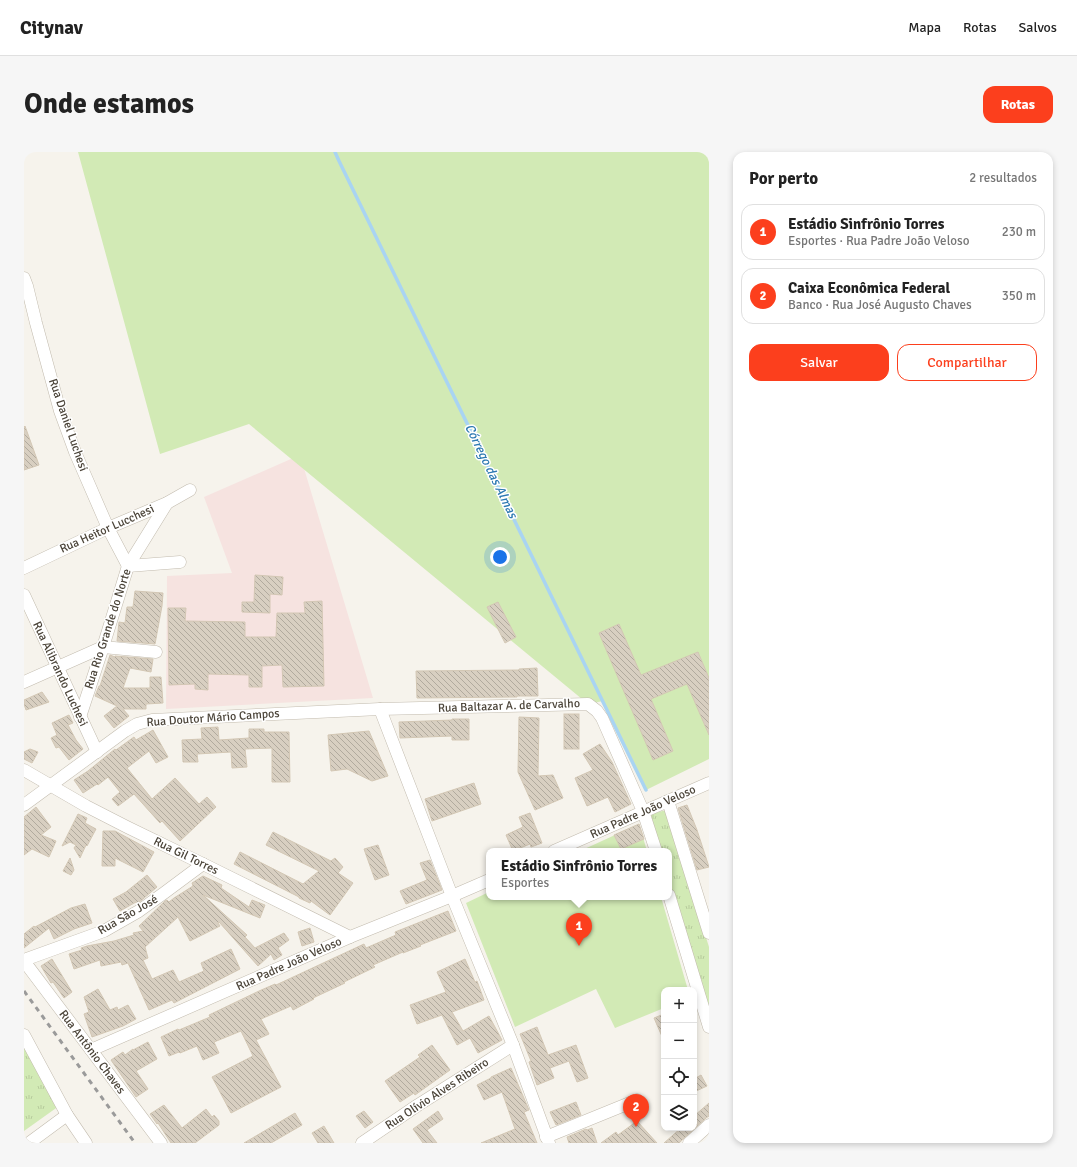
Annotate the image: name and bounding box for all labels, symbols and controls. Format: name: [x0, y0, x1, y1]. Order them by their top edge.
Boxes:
text: Citynav: [20, 16, 83, 40]
text: Mapa: [908, 19, 941, 36]
text: Rotas: [963, 19, 997, 36]
text: Salvos: [1019, 19, 1057, 36]
button: Rotas: [983, 86, 1053, 123]
text: Onde estamos: [24, 87, 194, 121]
text: Por perto: [749, 168, 818, 189]
text: 2 resultados: [969, 170, 1037, 186]
text: Estádio Sinfrônio Torres: [788, 215, 944, 233]
text: 1: [759, 224, 767, 240]
text: 230 m: [1002, 224, 1036, 240]
text: Esportes · Rua Padre João Veloso: [788, 233, 970, 249]
text: Caixa Econômica Federal: [788, 279, 950, 297]
text: 2: [759, 288, 767, 304]
text: 350 m: [1002, 288, 1036, 304]
text: Banco · Rua José Augusto Chaves: [788, 297, 972, 313]
button: Salvar: [749, 344, 889, 381]
button: Compartilhar: [897, 344, 1037, 381]
street label: Rua Daniel Luchesi: [45, 377, 91, 473]
water label: Córrego das Almas: [461, 421, 521, 522]
street label: Rua Heitor Lucchesi: [57, 501, 157, 557]
your location: [490, 547, 510, 567]
street label: Rua Rio Grande do Norte: [81, 567, 135, 691]
street label: Rua Alibrando Luchesi: [29, 619, 91, 729]
street label: Rua Baltazar A. de Carvalho: [438, 696, 580, 716]
street label: Rua Doutor Mário Campos: [146, 706, 280, 730]
street label: Rua Padre João Veloso: [588, 782, 698, 842]
street label: Rua Gil Torres: [151, 834, 221, 878]
popup: [486, 848, 672, 900]
text: Estádio Sinfrônio Torres: [501, 857, 657, 875]
text: Esportes: [501, 875, 549, 891]
street label: Rua São José: [95, 892, 161, 938]
pin: 1: [566, 913, 592, 946]
street label: Rua Padre João Veloso: [234, 934, 344, 994]
map controls: [661, 987, 697, 1131]
button: +: [661, 987, 697, 1023]
street label: Rua Antônio Chaves: [56, 1007, 128, 1097]
button: −: [661, 1023, 697, 1059]
street label: Rua Olívio Alves Ribeiro: [382, 1055, 492, 1133]
button: locate: [661, 1059, 697, 1095]
pin: 2: [623, 1094, 649, 1127]
button: layers: [661, 1095, 697, 1131]

